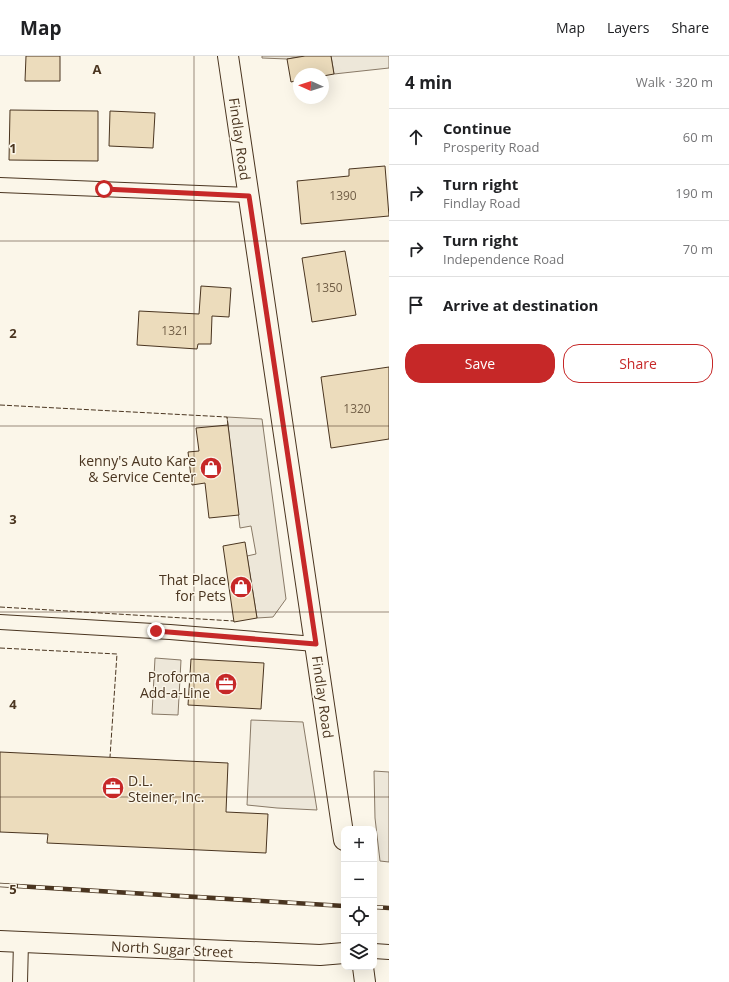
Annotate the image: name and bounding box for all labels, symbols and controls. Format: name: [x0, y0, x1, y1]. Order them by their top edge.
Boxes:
text: Map: [20, 15, 61, 41]
text: Map: [556, 18, 585, 37]
text: Layers: [607, 18, 649, 37]
text: Share: [671, 18, 709, 37]
text: A: [93, 60, 102, 78]
north arrow: [293, 68, 329, 104]
text: 4 min: [405, 71, 452, 94]
text: Walk · 320 m: [636, 73, 713, 91]
street label: Findlay Road: [225, 96, 255, 182]
text: Continue: [443, 118, 511, 138]
icon: ahead: [405, 126, 427, 148]
text: 60 m: [683, 128, 713, 146]
text: Prosperity Road: [443, 138, 540, 156]
text: 1: [9, 139, 17, 157]
text: Turn right: [443, 174, 518, 194]
route start: [95, 180, 113, 198]
icon: right: [405, 182, 427, 204]
text: 190 m: [675, 184, 713, 202]
house number: 1390: [329, 187, 357, 204]
text: Findlay Road: [443, 194, 520, 212]
text: Turn right: [443, 230, 518, 250]
icon: right: [405, 238, 427, 260]
text: 70 m: [683, 240, 713, 258]
text: Independence Road: [443, 250, 564, 268]
house number: 1350: [315, 279, 343, 296]
icon: arrive: [405, 294, 427, 316]
text: Arrive at destination: [443, 295, 598, 315]
house number: 1321: [161, 322, 189, 339]
text: 2: [9, 324, 17, 342]
button: Save: [405, 344, 555, 383]
button: Share: [563, 344, 713, 383]
house number: 1320: [343, 400, 371, 417]
place label: kenny's Auto Kare & Service Center: [79, 451, 196, 486]
shop icon: kenny's Auto Kare & Service Center: [198, 455, 224, 481]
text: 3: [9, 510, 17, 528]
place label: That Place for Pets: [159, 570, 226, 605]
shop icon: That Place for Pets: [228, 574, 254, 600]
route end: [147, 622, 165, 640]
street label: Findlay Road: [308, 654, 338, 740]
place label: Proforma Add-a-Line: [140, 667, 210, 702]
office icon: Proforma Add-a-Line: [213, 671, 239, 697]
text: 4: [9, 695, 17, 713]
place label: D.L. Steiner, Inc.: [128, 771, 204, 806]
office icon: D.L. Steiner, Inc.: [100, 775, 126, 801]
map controls: [341, 826, 377, 970]
button: +: [341, 826, 377, 862]
button: −: [341, 862, 377, 898]
text: 5: [9, 880, 17, 898]
button: locate: [341, 898, 377, 934]
button: layers: [341, 934, 377, 970]
street label: North Sugar Street: [111, 936, 233, 962]

